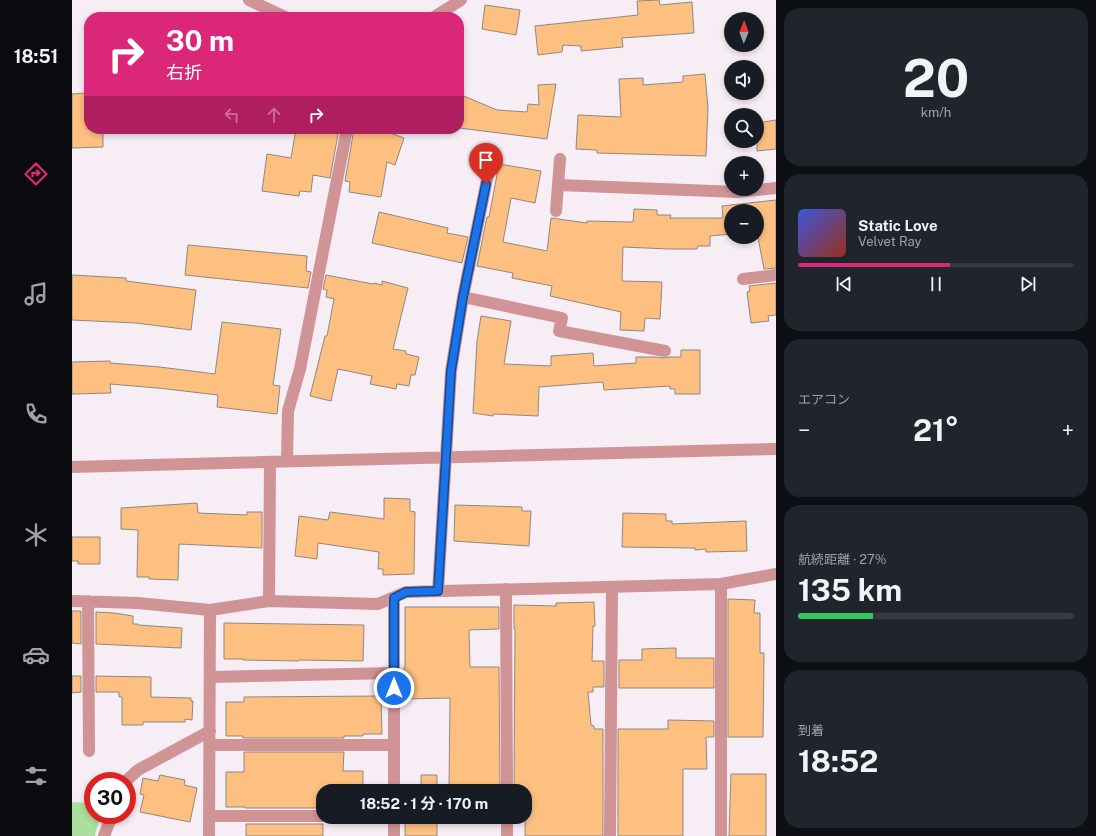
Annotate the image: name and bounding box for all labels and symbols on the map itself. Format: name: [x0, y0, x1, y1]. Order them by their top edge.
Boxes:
north arrow: [724, 12, 764, 52]
pin: [469, 143, 503, 184]
position arrow: [373, 667, 415, 709]
speed limit sign: 30: [84, 772, 136, 824]

